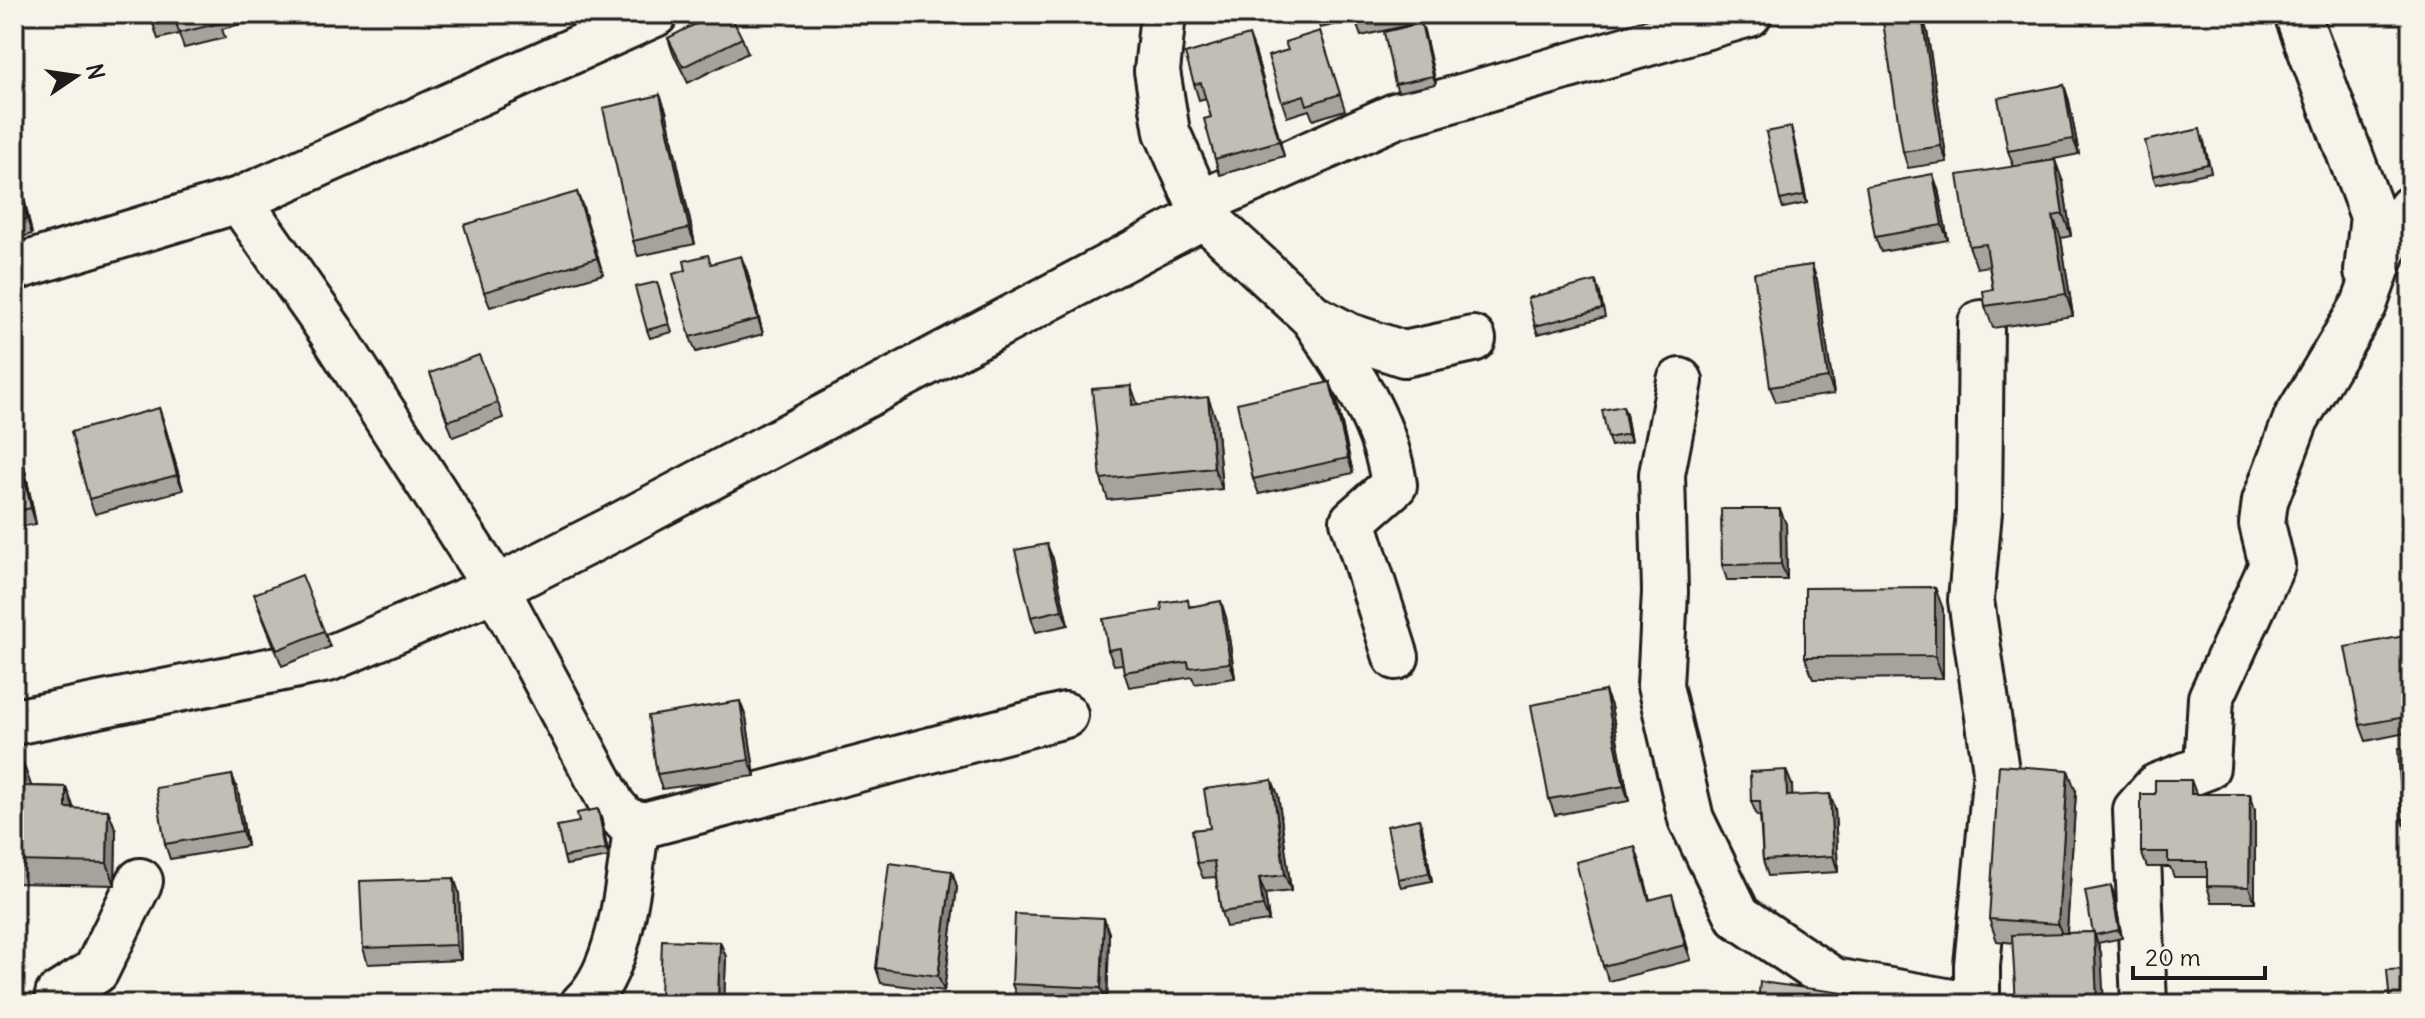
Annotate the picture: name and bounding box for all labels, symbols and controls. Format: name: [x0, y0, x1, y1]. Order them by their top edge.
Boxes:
north arrow: [36, 36, 116, 116]
text: N: [80, 61, 111, 82]
scale bar: [2133, 930, 2265, 980]
text: 20 m: [2145, 942, 2201, 972]

